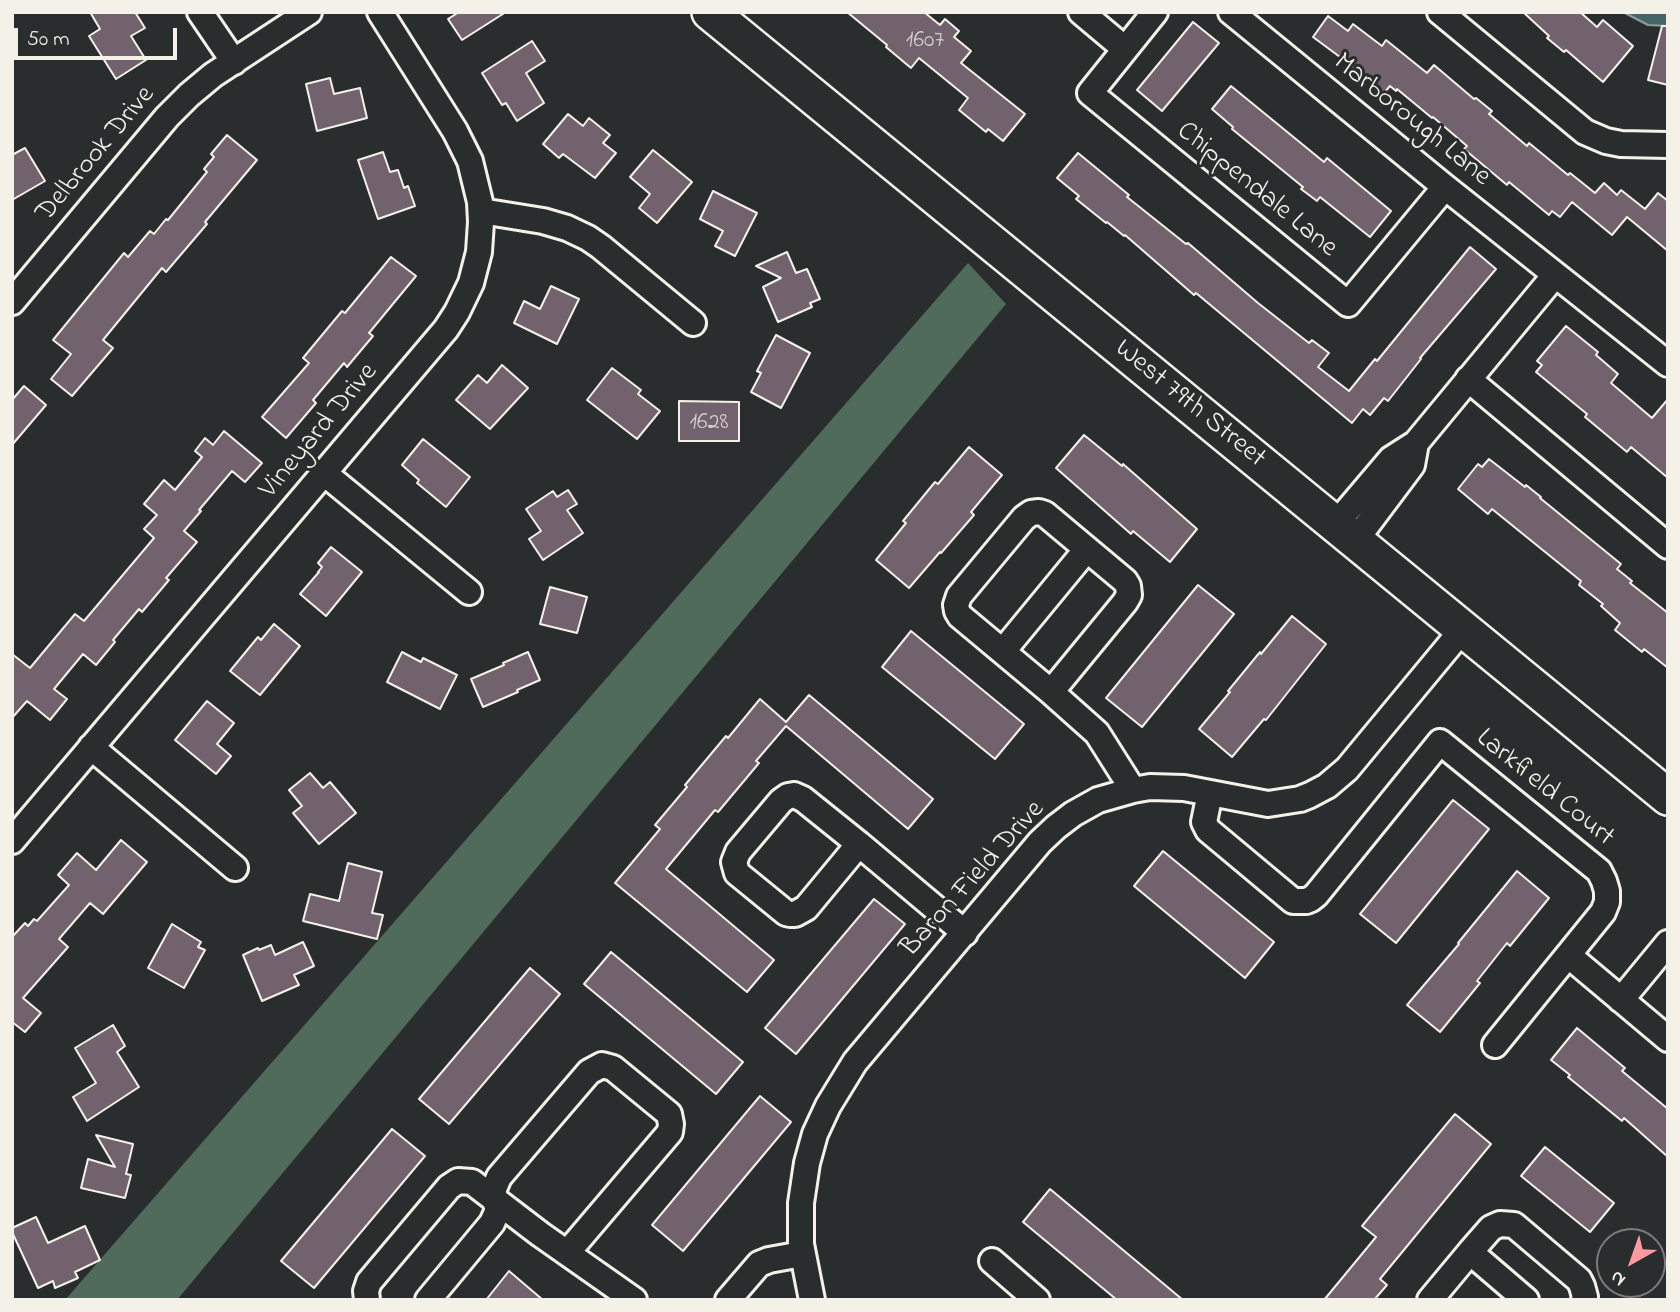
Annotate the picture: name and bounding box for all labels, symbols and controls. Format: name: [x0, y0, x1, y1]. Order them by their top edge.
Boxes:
scale bar: [18, 14, 180, 58]
text: 50 m: [27, 25, 70, 55]
house number: 1607: [906, 28, 944, 56]
street label: Marborough Lane: [1325, 47, 1497, 195]
street label: Delbrook Drive: [30, 80, 164, 230]
street label: Chippendale Lane: [1169, 116, 1343, 266]
street label: West 79th Street: [1106, 334, 1272, 476]
street label: Vineyard Drive: [254, 357, 386, 507]
house number: 1628: [689, 410, 729, 438]
street label: Larkfield Court: [1468, 723, 1620, 855]
street label: Baron Field Drive: [895, 795, 1053, 965]
north arrow: [1596, 1228, 1666, 1298]
text: N: [1605, 1263, 1632, 1292]

